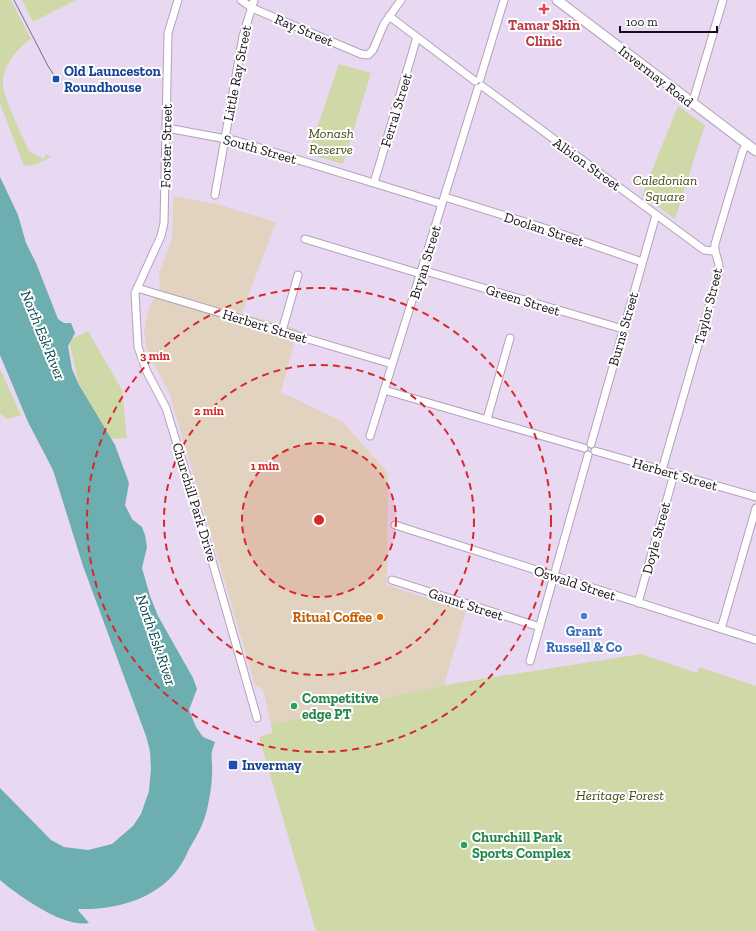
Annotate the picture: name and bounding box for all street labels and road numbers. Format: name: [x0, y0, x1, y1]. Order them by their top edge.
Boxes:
street label: Ray Street: [272, 11, 336, 51]
street label: Little Ray Street: [220, 23, 255, 123]
street label: Invermay Road: [615, 42, 697, 111]
street label: Ferral Street: [377, 70, 416, 149]
street label: Forster Street: [157, 103, 176, 188]
street label: South Street: [221, 131, 299, 168]
street label: Albion Street: [550, 134, 624, 195]
street label: Doolan Street: [502, 209, 587, 251]
street label: Bryan Street: [406, 222, 445, 301]
street label: Taylor Street: [691, 265, 726, 346]
street label: Green Street: [484, 281, 563, 320]
street label: Burns Street: [605, 289, 642, 368]
street label: Herbert Street: [220, 305, 310, 348]
street label: Churchill Park Drive: [168, 441, 221, 564]
street label: Herbert Street: [630, 454, 720, 495]
street label: Doyle Street: [639, 499, 675, 576]
street label: Oswald Street: [532, 562, 619, 605]
street label: Gaunt Street: [426, 584, 506, 625]

